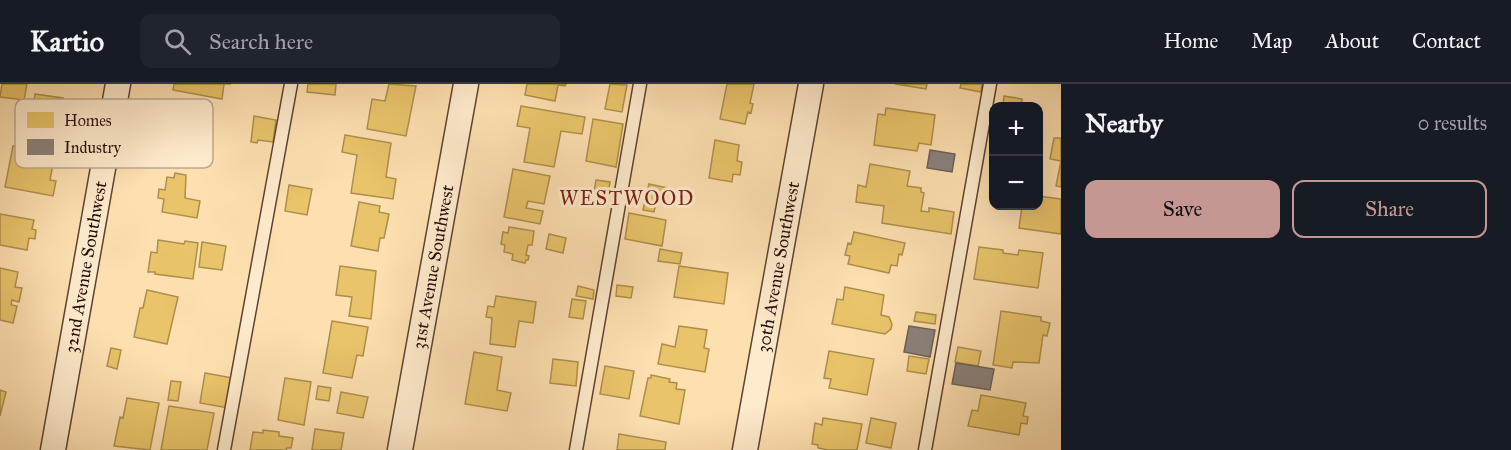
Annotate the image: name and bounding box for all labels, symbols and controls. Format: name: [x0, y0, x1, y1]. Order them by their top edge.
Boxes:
search box: [140, 14, 560, 68]
text: Kartio: [30, 24, 104, 59]
icon: search: [161, 25, 194, 58]
text: Search here: [209, 28, 313, 55]
text: Home: [1163, 28, 1218, 54]
text: Map: [1251, 28, 1292, 54]
text: About: [1325, 28, 1379, 54]
text: Contact: [1412, 28, 1481, 54]
legend: [15, 99, 213, 168]
map controls: [989, 102, 1043, 210]
button: +: [989, 102, 1043, 156]
text: Nearby: [1085, 107, 1163, 139]
text: Homes: [64, 111, 112, 130]
text: 0 results: [1418, 111, 1487, 135]
text: Industry: [64, 138, 122, 157]
button: −: [989, 156, 1043, 210]
street label: 32nd Avenue Southwest: [59, 179, 112, 355]
street label: 30th Avenue Southwest: [752, 179, 804, 354]
button: Save: [1085, 180, 1280, 238]
button: Share: [1292, 180, 1487, 238]
street label: 31st Avenue Southwest: [407, 182, 459, 351]
district label: WESTWOOD: [559, 186, 695, 210]

